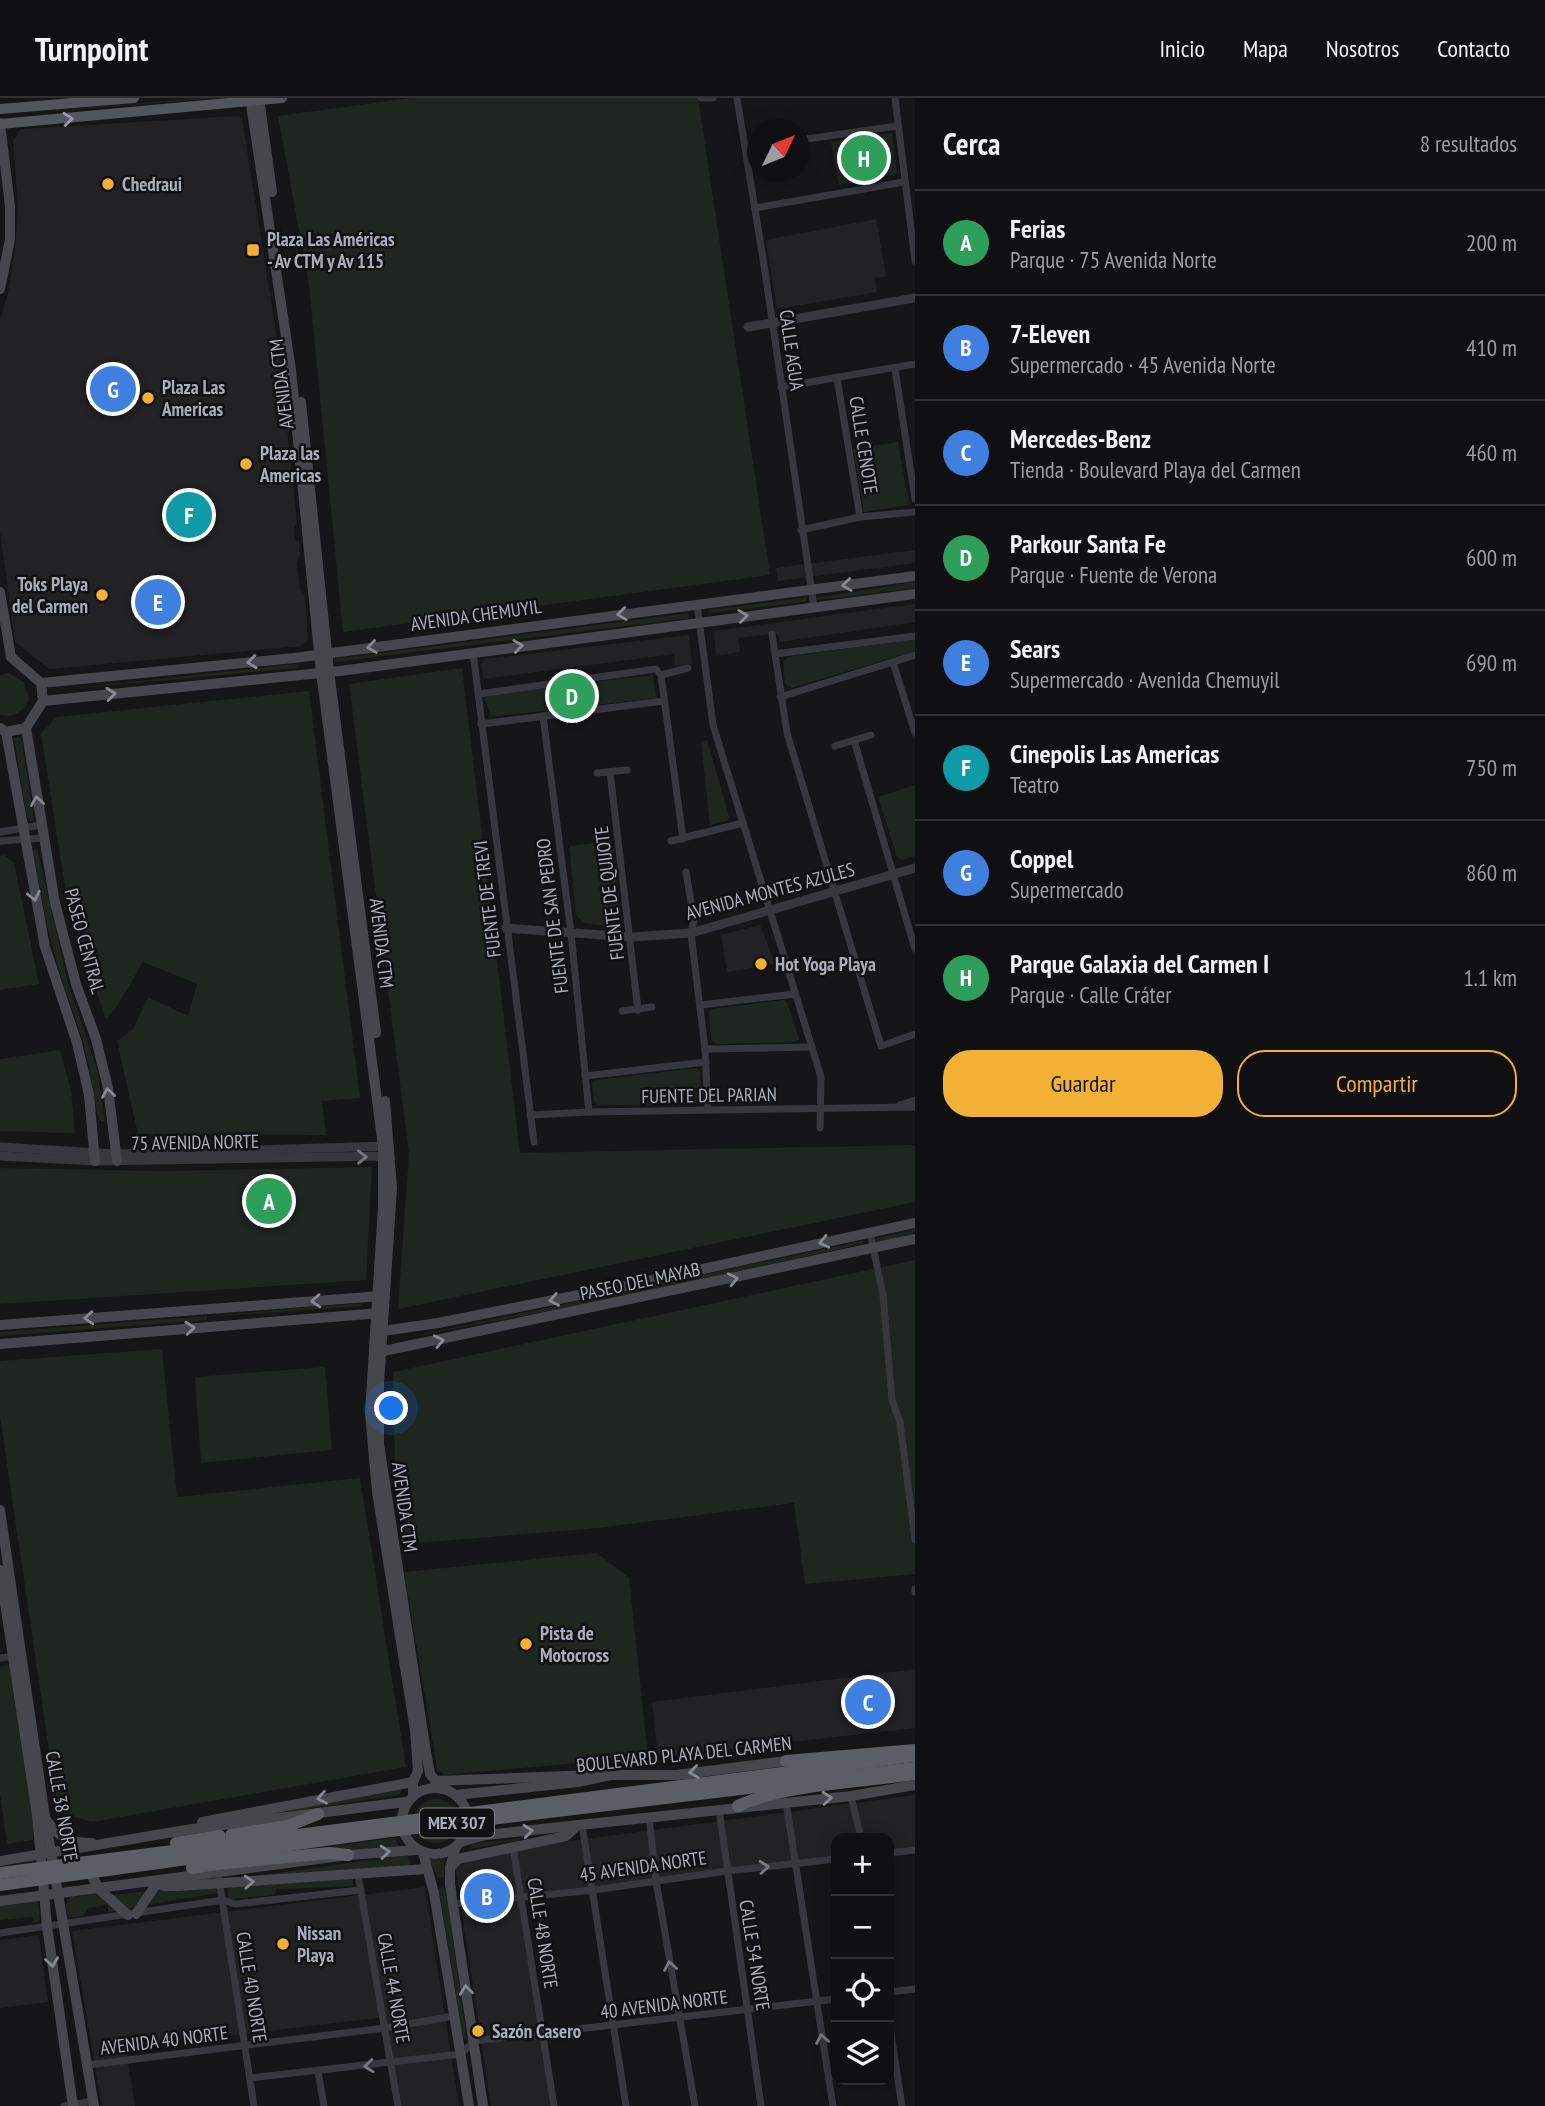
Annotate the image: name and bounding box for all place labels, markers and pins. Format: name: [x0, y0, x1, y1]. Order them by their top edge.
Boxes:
pin: H: [841, 132, 887, 184]
place label: Chedraui: [122, 172, 182, 196]
marker: Chedraui: [100, 176, 116, 192]
place label: Plaza Las Américas - Av CTM y Av 115: [267, 227, 395, 273]
marker: Plaza Las Américas - Av CTM y Av 115: [245, 242, 261, 258]
pin: G: [90, 363, 136, 415]
place label: Plaza Las Americas: [161, 375, 225, 421]
marker: Plaza Las Americas: [140, 390, 156, 406]
place label: Plaza las Americas: [259, 441, 322, 487]
marker: Plaza las Americas: [238, 456, 254, 472]
pin: F: [166, 489, 212, 541]
place label: Toks Playa del Carmen: [12, 572, 88, 618]
pin: E: [135, 576, 181, 628]
marker: Toks Playa del Carmen: [94, 587, 110, 603]
pin: D: [549, 670, 595, 722]
place label: Hot Yoga Playa: [775, 952, 876, 976]
marker: Hot Yoga Playa: [753, 956, 769, 972]
pin: A: [246, 1175, 292, 1227]
place label: Pista de Motocross: [540, 1621, 609, 1667]
marker: Pista de Motocross: [518, 1636, 534, 1652]
pin: C: [845, 1676, 891, 1728]
pin: B: [464, 1870, 510, 1922]
place label: Nissan Playa: [297, 1921, 341, 1967]
marker: Nissan Playa: [275, 1936, 291, 1952]
place label: Sazón Casero: [492, 2019, 581, 2043]
marker: Sazón Casero: [470, 2023, 486, 2039]

